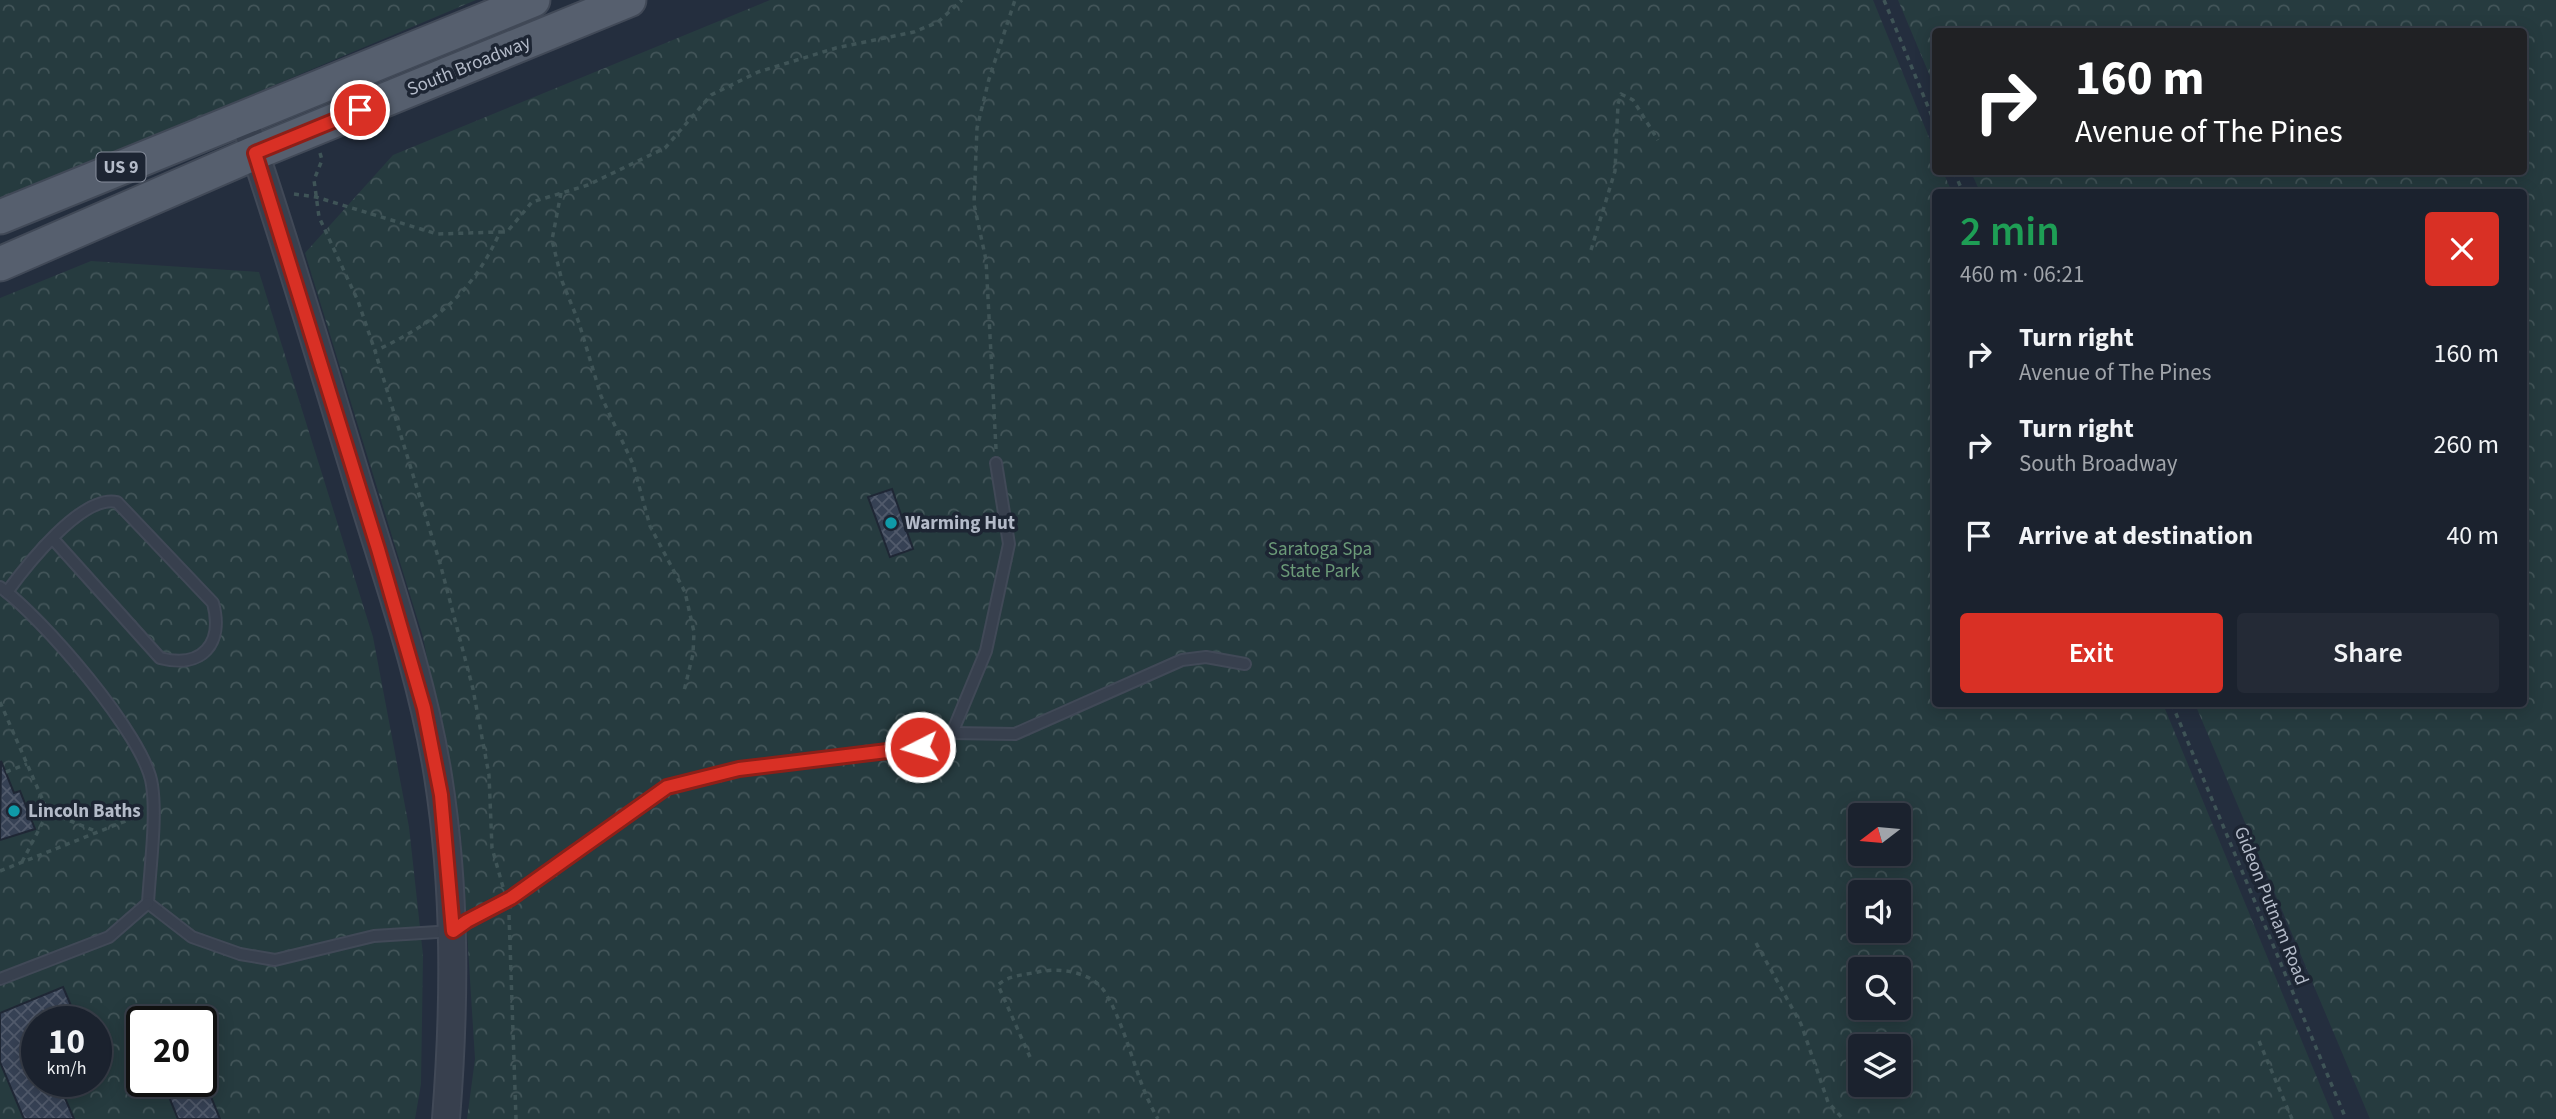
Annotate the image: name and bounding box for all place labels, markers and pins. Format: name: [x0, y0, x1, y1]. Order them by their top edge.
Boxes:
pin: [330, 80, 390, 140]
place label: Warming Hut: [905, 510, 1015, 537]
marker: Warming Hut: [883, 515, 899, 531]
place label: Lincoln Baths: [28, 798, 141, 825]
marker: Lincoln Baths: [6, 803, 22, 819]

